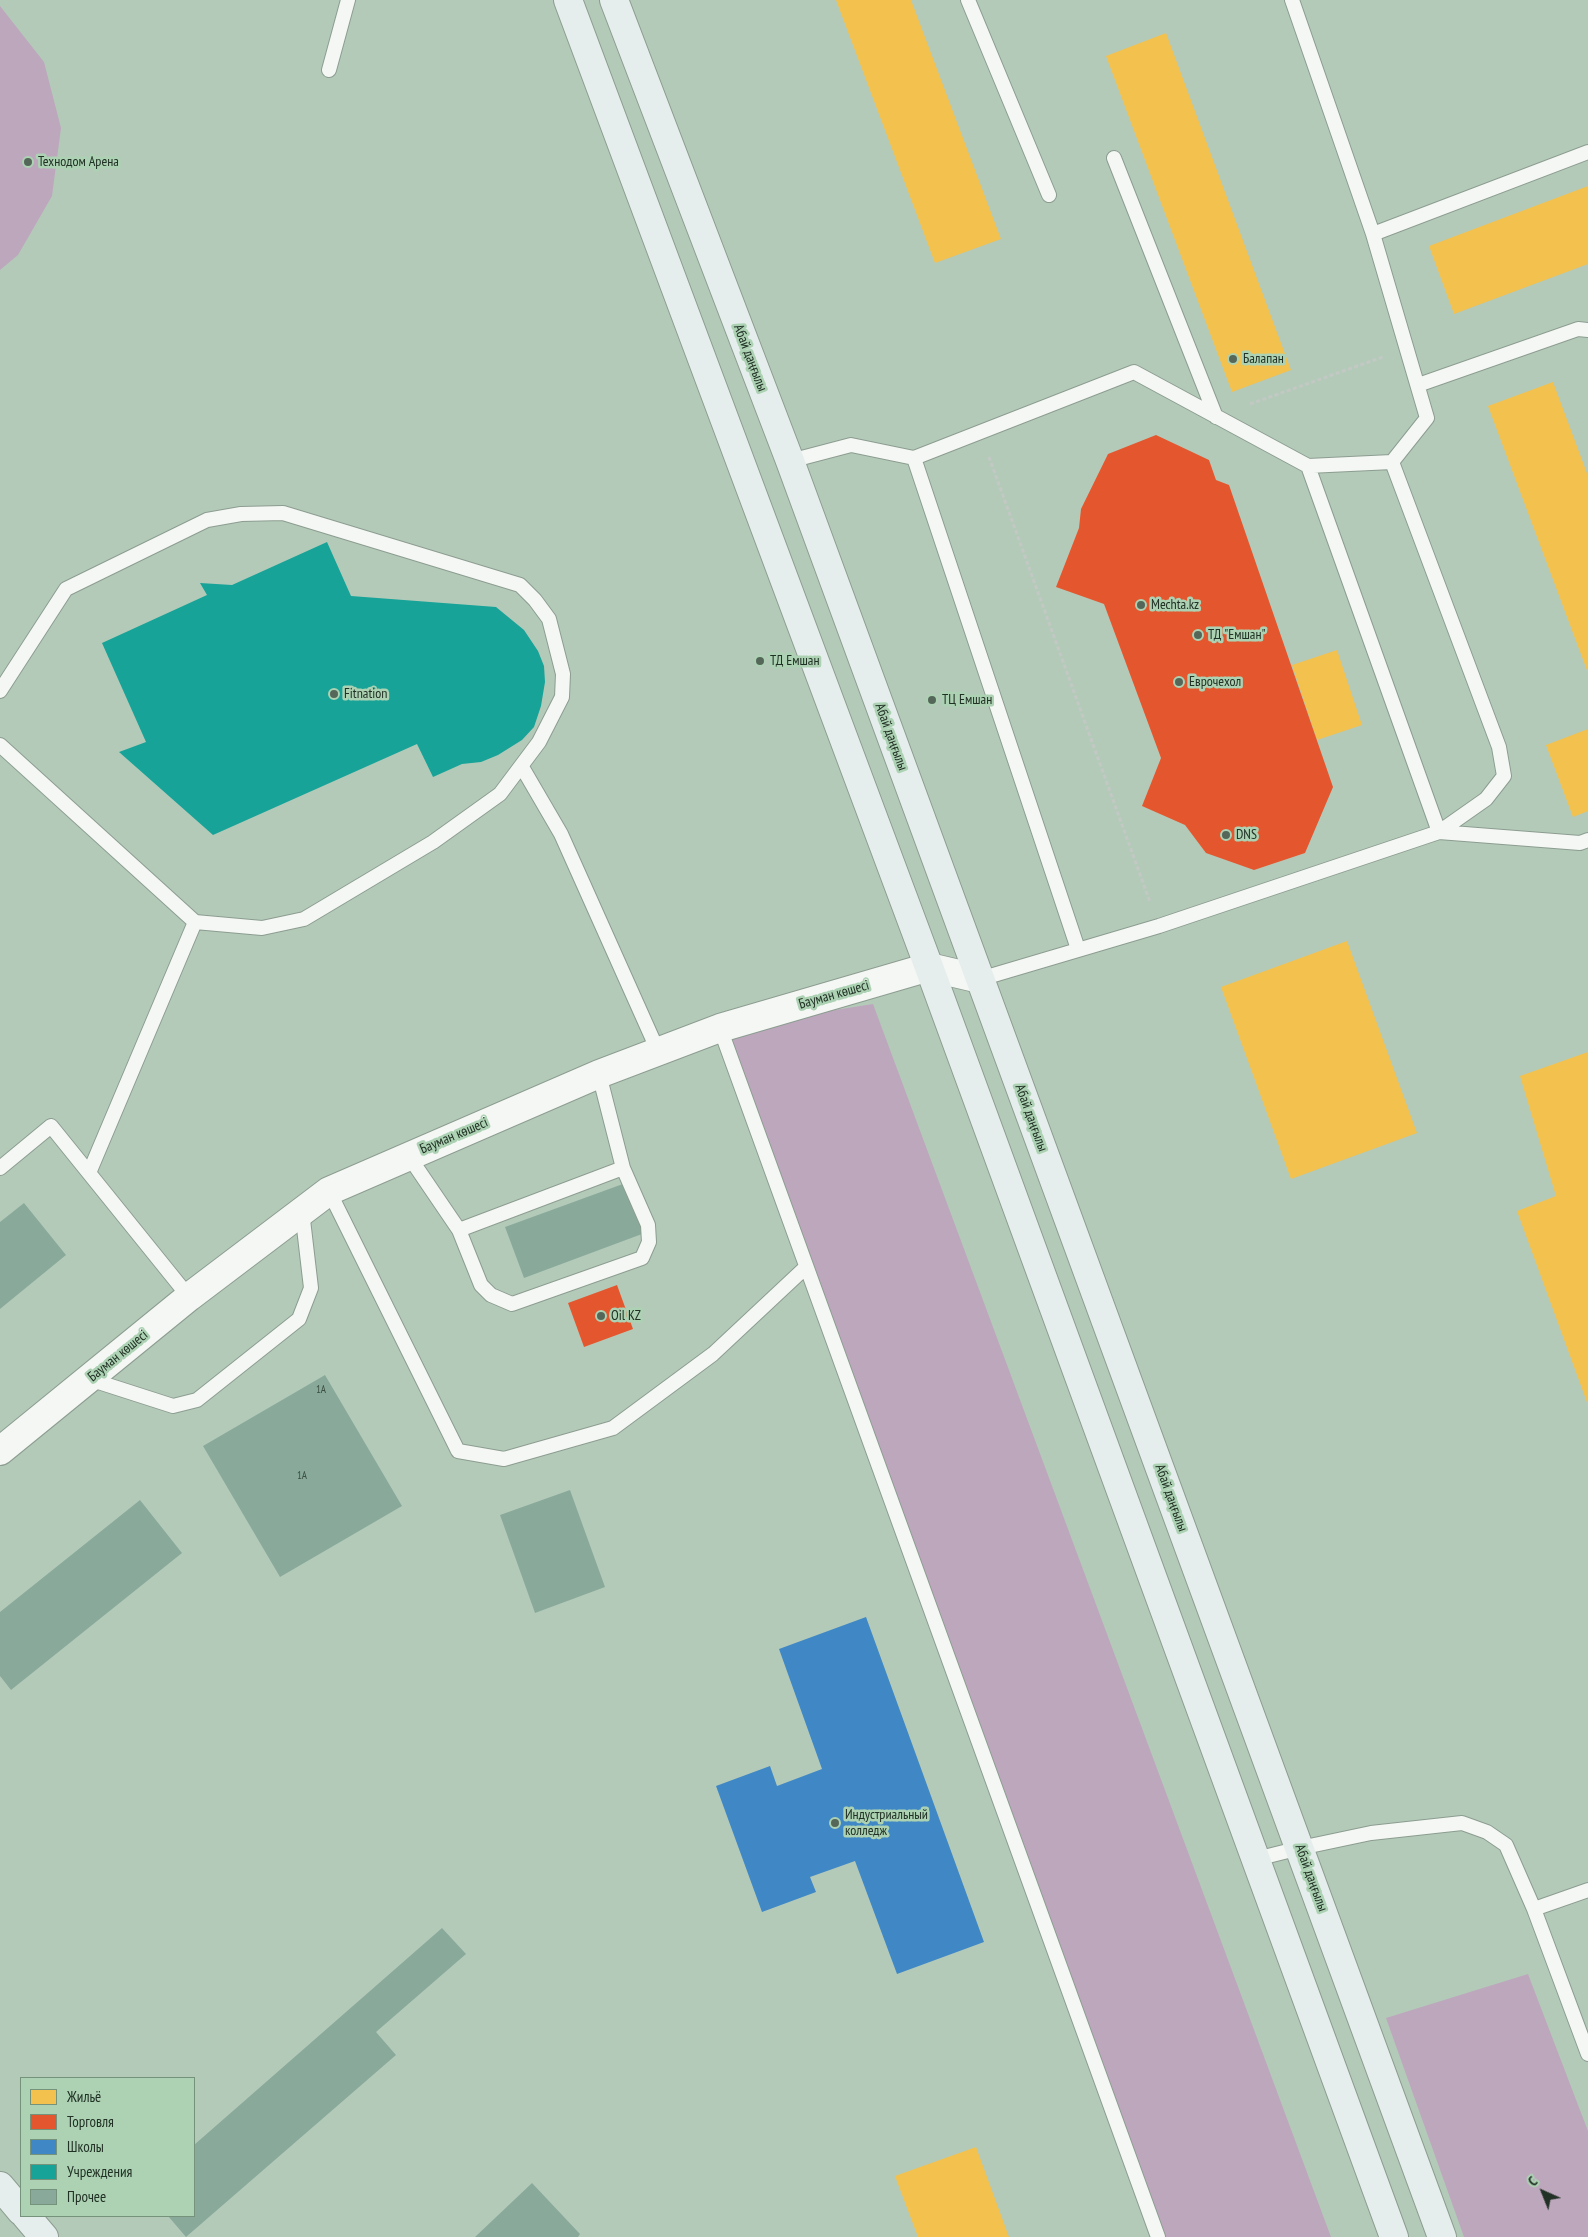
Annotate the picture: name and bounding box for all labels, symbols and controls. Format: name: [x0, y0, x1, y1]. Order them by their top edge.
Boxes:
place label: Технодом Арена: [38, 154, 119, 170]
marker: Технодом Арена: [22, 156, 34, 168]
street label: Абай даңғылы: [730, 322, 770, 394]
place label: Балапан: [1243, 351, 1284, 367]
marker: Балапан: [1227, 353, 1239, 365]
place label: Mechta.kz: [1151, 597, 1199, 613]
marker: Mechta.kz: [1135, 599, 1147, 611]
place label: ТД "Емшан": [1208, 627, 1266, 643]
marker: ТД "Емшан": [1192, 629, 1204, 641]
place label: ТД Емшан: [770, 653, 820, 669]
marker: ТД Емшан: [754, 655, 766, 667]
place label: Еврочехол: [1189, 674, 1241, 690]
marker: Еврочехол: [1173, 676, 1185, 688]
place label: Fitnation: [344, 686, 387, 702]
marker: Fitnation: [328, 688, 340, 700]
place label: ТЦ Емшан: [942, 692, 992, 708]
marker: ТЦ Емшан: [926, 694, 938, 706]
street label: Абай даңғылы: [871, 701, 911, 773]
place label: DNS: [1236, 827, 1257, 843]
marker: DNS: [1220, 829, 1232, 841]
street label: Бауман көшесі: [797, 977, 871, 1013]
street label: Абай даңғылы: [1011, 1082, 1051, 1154]
street label: Бауман көшесі: [417, 1114, 491, 1158]
place label: Oil KZ: [611, 1308, 641, 1324]
marker: Oil KZ: [595, 1310, 607, 1322]
street label: Бауман көшесі: [85, 1327, 151, 1385]
house number: 1A: [316, 1383, 326, 1397]
street label: Абай даңғылы: [1151, 1462, 1191, 1534]
house number: 1A: [297, 1469, 307, 1483]
place label: Индустриальный колледж: [845, 1807, 928, 1840]
marker: Индустриальный колледж: [829, 1817, 841, 1829]
street label: Абай даңғылы: [1291, 1842, 1331, 1914]
legend: [20, 2077, 195, 2217]
text: Жильё: [67, 2087, 101, 2106]
text: Торговля: [67, 2112, 114, 2131]
text: Школы: [67, 2137, 104, 2156]
text: Учреждения: [67, 2162, 132, 2181]
north arrow: [1518, 2167, 1568, 2217]
text: С: [1524, 2173, 1541, 2190]
text: Прочее: [67, 2187, 106, 2206]

